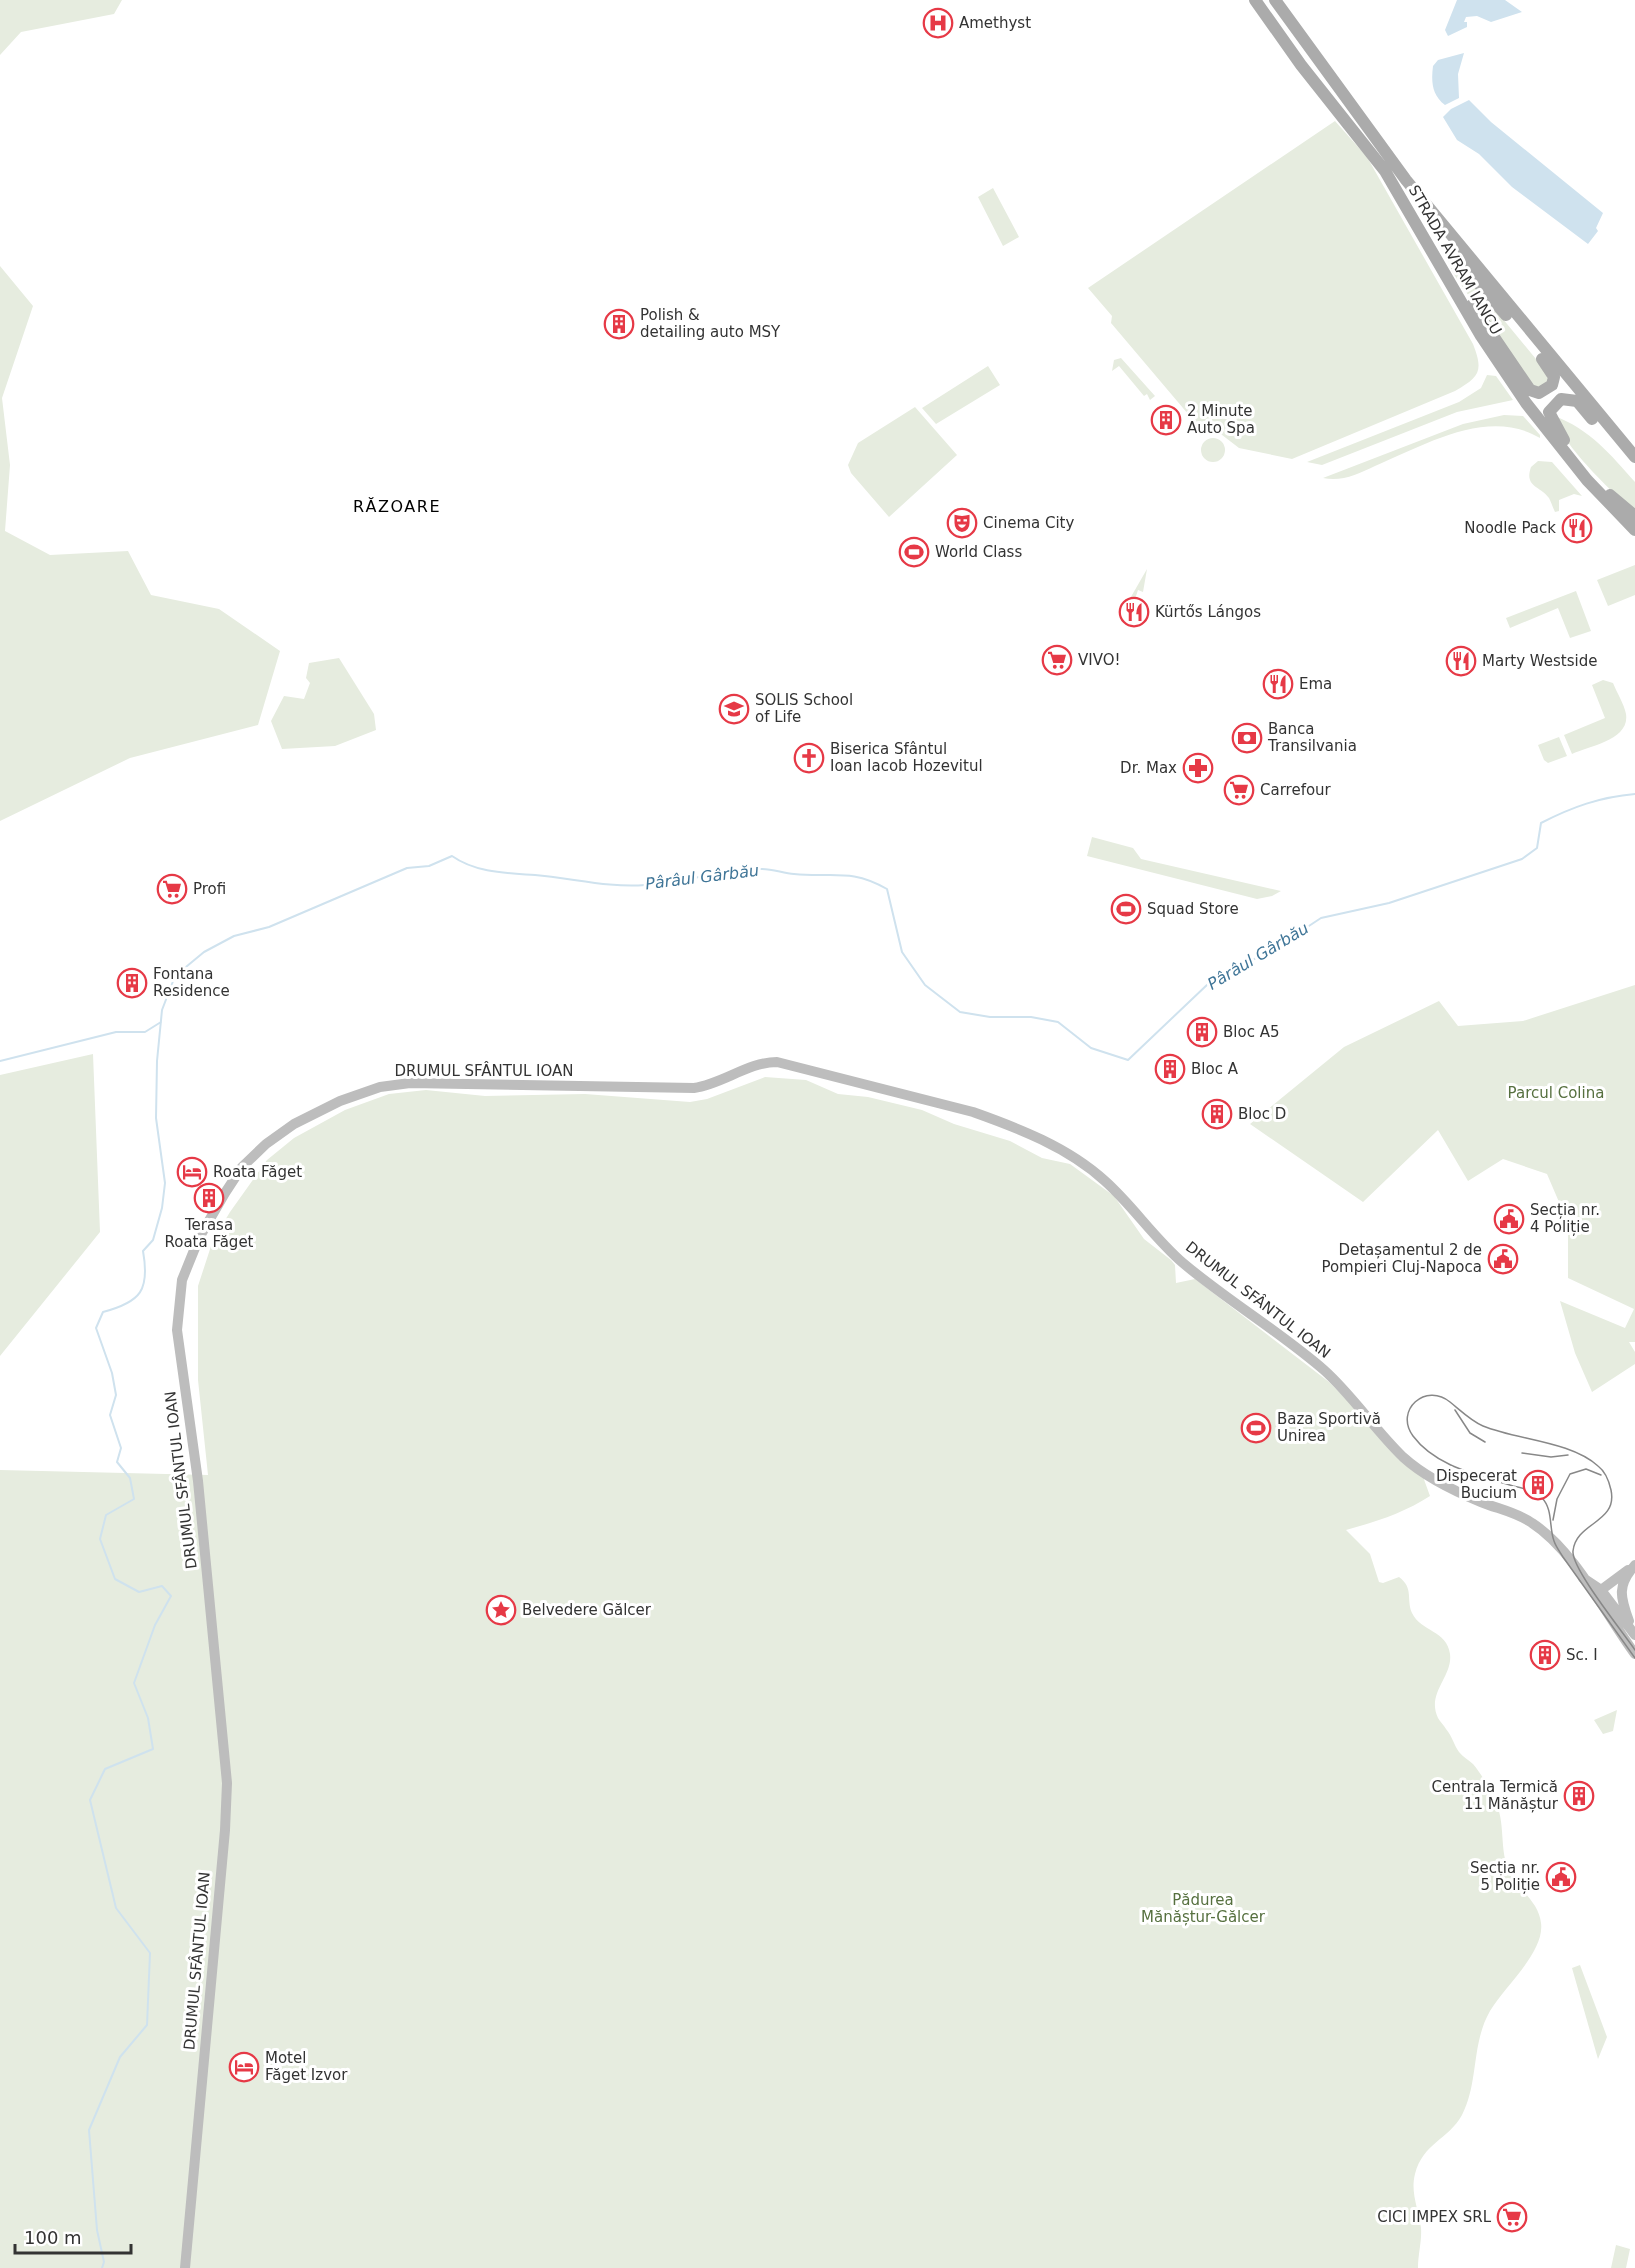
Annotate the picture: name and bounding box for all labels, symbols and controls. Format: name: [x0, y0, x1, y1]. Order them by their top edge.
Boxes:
hospital icon: Amethyst: [922, 7, 954, 39]
place label: Amethyst: [959, 14, 1031, 32]
street label: STRADA AVRAM IANCU: [1405, 182, 1505, 338]
place label: Polish & detailing auto MSY: [640, 306, 781, 341]
building icon: Polish & detailing auto MSY: [603, 308, 635, 340]
place label: 2 Minute Auto Spa: [1187, 402, 1255, 437]
building icon: 2 Minute Auto Spa: [1150, 404, 1182, 436]
district label: RĂZOARE: [353, 497, 441, 516]
theatre icon: Cinema City: [946, 507, 978, 539]
restaurant icon: Noodle Pack: [1561, 512, 1593, 544]
place label: Cinema City: [983, 514, 1074, 532]
place label: Noodle Pack: [1464, 519, 1556, 537]
sports icon: World Class: [898, 536, 930, 568]
place label: World Class: [935, 543, 1022, 561]
restaurant icon: Kürtős Lángos: [1118, 596, 1150, 628]
place label: Kürtős Lángos: [1155, 603, 1261, 621]
supermarket icon: VIVO!: [1041, 644, 1073, 676]
restaurant icon: Marty Westside: [1445, 645, 1477, 677]
place label: VIVO!: [1078, 651, 1121, 669]
place label: Marty Westside: [1482, 652, 1597, 670]
restaurant icon: Ema: [1262, 668, 1294, 700]
place label: Ema: [1299, 675, 1332, 693]
place label: SOLIS School of Life: [755, 691, 853, 726]
school or university icon: SOLIS School of Life: [718, 693, 750, 725]
place label: Banca Transilvania: [1267, 720, 1357, 755]
bank icon: Banca Transilvania: [1231, 722, 1263, 754]
place label: Biserica Sfântul Ioan Iacob Hozevitul: [830, 740, 983, 775]
church icon: Biserica Sfântul Ioan Iacob Hozevitul: [793, 742, 825, 774]
pharmacy icon: Dr. Max: [1182, 752, 1214, 784]
place label: Dr. Max: [1120, 759, 1177, 777]
supermarket icon: Carrefour: [1223, 774, 1255, 806]
place label: Carrefour: [1260, 781, 1332, 799]
water label: Pârâul Gârbău: [644, 861, 760, 893]
supermarket icon: Profi: [156, 873, 188, 905]
place label: Profi: [193, 880, 226, 898]
sports icon: Squad Store: [1110, 893, 1142, 925]
place label: Squad Store: [1147, 900, 1239, 918]
water label: Pârâul Gârbău: [1204, 918, 1312, 994]
place label: Fontana Residence: [153, 965, 230, 1000]
building icon: Fontana Residence: [116, 967, 148, 999]
building icon: Bloc A5: [1186, 1016, 1218, 1048]
place label: Bloc A5: [1223, 1023, 1279, 1041]
building icon: Bloc A: [1154, 1053, 1186, 1085]
place label: Bloc A: [1191, 1060, 1239, 1078]
street label: DRUMUL SFÂNTUL IOAN: [395, 1061, 573, 1080]
park label: Parcul Colina: [1508, 1084, 1604, 1102]
building icon: Bloc D: [1201, 1098, 1233, 1130]
place label: Bloc D: [1238, 1105, 1286, 1123]
hotel icon: Roata Făget: [176, 1156, 208, 1188]
place label: Roata Făget: [213, 1163, 302, 1181]
building icon: Terasa Roata Făget: [193, 1182, 225, 1214]
place label: Secția nr. 4 Poliție: [1530, 1201, 1600, 1236]
public building icon: Secția nr. 4 Poliție: [1493, 1203, 1525, 1235]
place label: Terasa Roata Făget: [164, 1216, 254, 1251]
street label: DRUMUL SFÂNTUL IOAN: [1182, 1237, 1335, 1362]
place label: Detașamentul 2 de Pompieri Cluj-Napoca: [1321, 1241, 1482, 1276]
public building icon: Detașamentul 2 de Pompieri Cluj-Napoca: [1487, 1243, 1519, 1275]
street label: DRUMUL SFÂNTUL IOAN: [160, 1390, 201, 1570]
place label: Baza Sportivă Unirea: [1277, 1410, 1381, 1445]
sports icon: Baza Sportivă Unirea: [1240, 1412, 1272, 1444]
place label: Dispecerat Bucium: [1436, 1467, 1517, 1502]
building icon: Dispecerat Bucium: [1522, 1469, 1554, 1501]
place icon: Belvedere Gălcer: [485, 1594, 517, 1626]
place label: Belvedere Gălcer: [522, 1601, 652, 1619]
building icon: Sc. I: [1529, 1639, 1561, 1671]
place label: Sc. I: [1566, 1646, 1598, 1664]
place label: Centrala Termică 11 Mănăștur: [1431, 1778, 1559, 1813]
building icon: Centrala Termică 11 Mănăștur: [1563, 1780, 1595, 1812]
place label: Secția nr. 5 Poliție: [1470, 1859, 1540, 1894]
public building icon: Secția nr. 5 Poliție: [1545, 1861, 1577, 1893]
street label: DRUMUL SFÂNTUL IOAN: [179, 1871, 214, 2051]
park label: Pădurea Mănăștur-Gălcer: [1141, 1891, 1266, 1926]
place label: Motel Făget Izvor: [265, 2049, 348, 2084]
hotel icon: Motel Făget Izvor: [228, 2051, 260, 2083]
supermarket icon: CICI IMPEX SRL: [1496, 2201, 1528, 2233]
place label: CICI IMPEX SRL: [1377, 2208, 1492, 2226]
scale bar: [15, 2217, 130, 2255]
text: 100 m: [24, 2227, 82, 2248]

